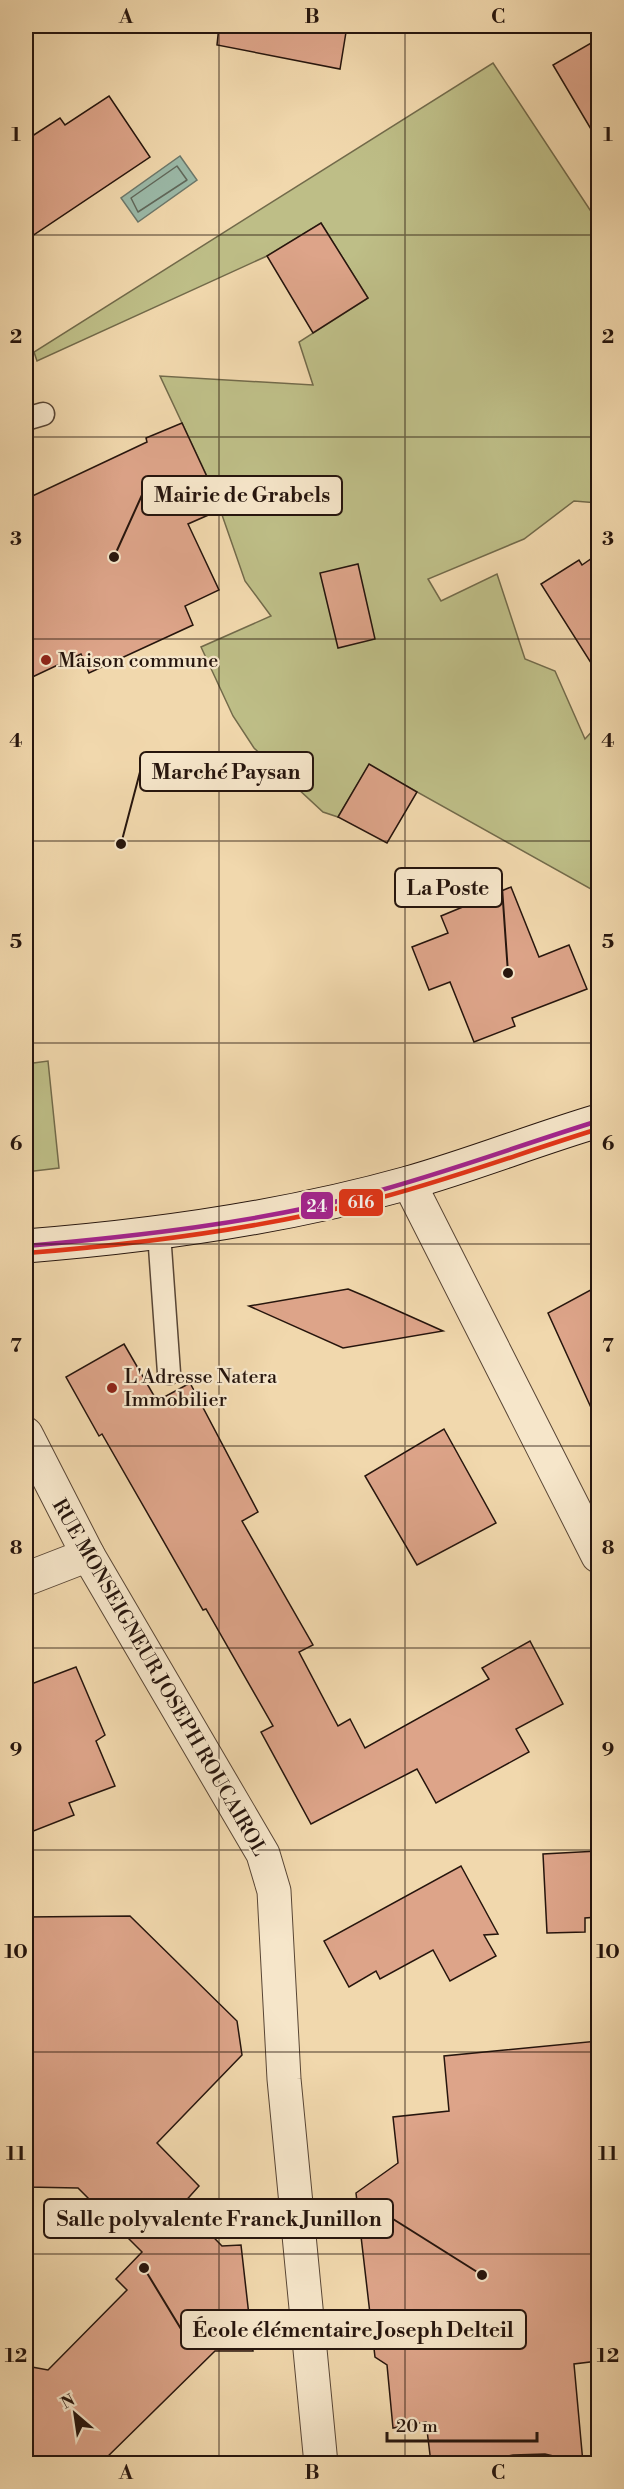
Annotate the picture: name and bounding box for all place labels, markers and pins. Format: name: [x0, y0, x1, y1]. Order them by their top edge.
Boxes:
callout: Mairie de Grabels: [142, 476, 342, 515]
place label: Maison commune: [58, 649, 218, 674]
marker: Maison commune: [39, 653, 53, 667]
callout: Marché Paysan: [140, 752, 313, 791]
callout: La Poste: [395, 868, 502, 907]
place label: L'Adresse Natera Immobilier: [124, 1365, 278, 1413]
marker: L'Adresse Natera Immobilier: [105, 1381, 119, 1395]
callout: Salle polyvalente Franck Junillon: [44, 2199, 393, 2238]
callout: École élémentaire Joseph Delteil: [181, 2310, 526, 2349]

